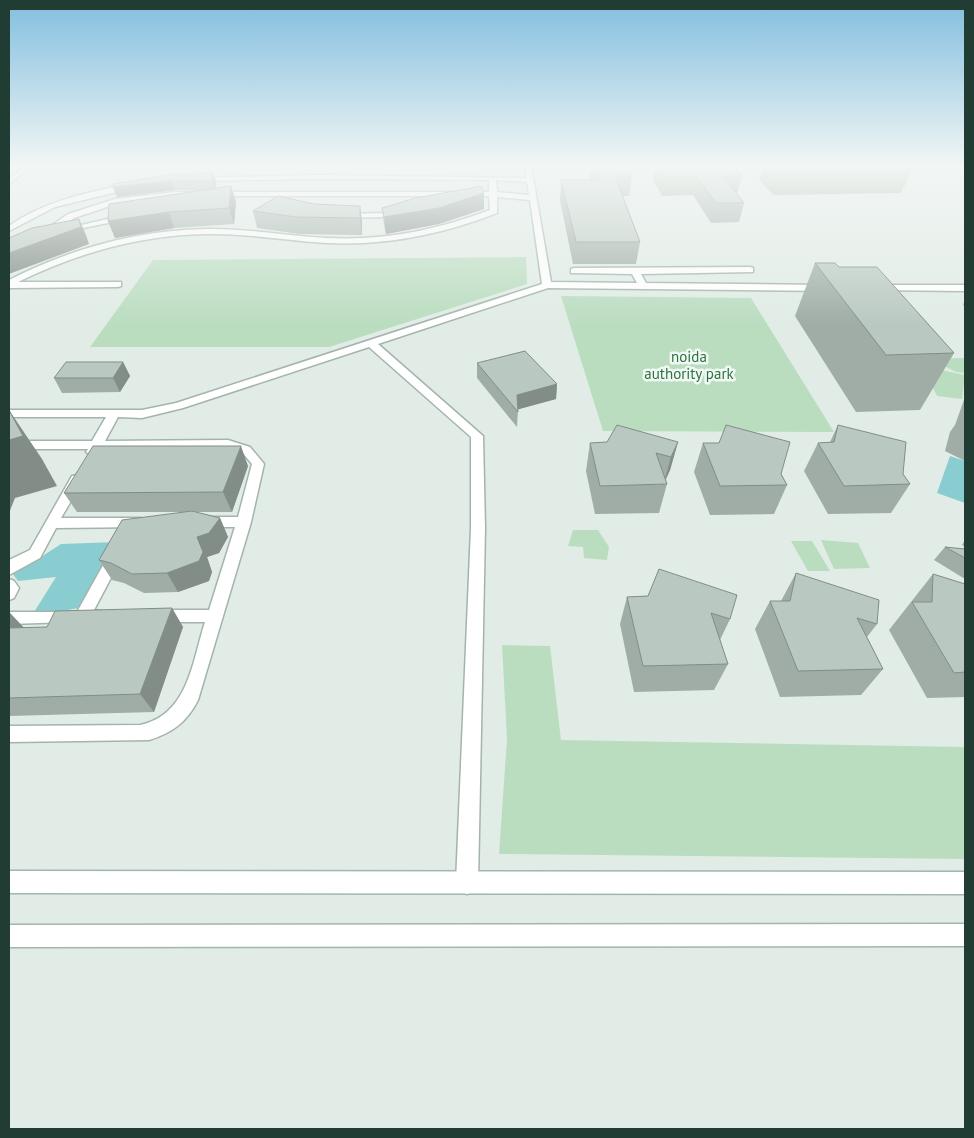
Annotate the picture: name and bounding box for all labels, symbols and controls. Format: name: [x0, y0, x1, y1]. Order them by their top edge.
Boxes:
park label: noida authority park: [644, 347, 734, 383]

